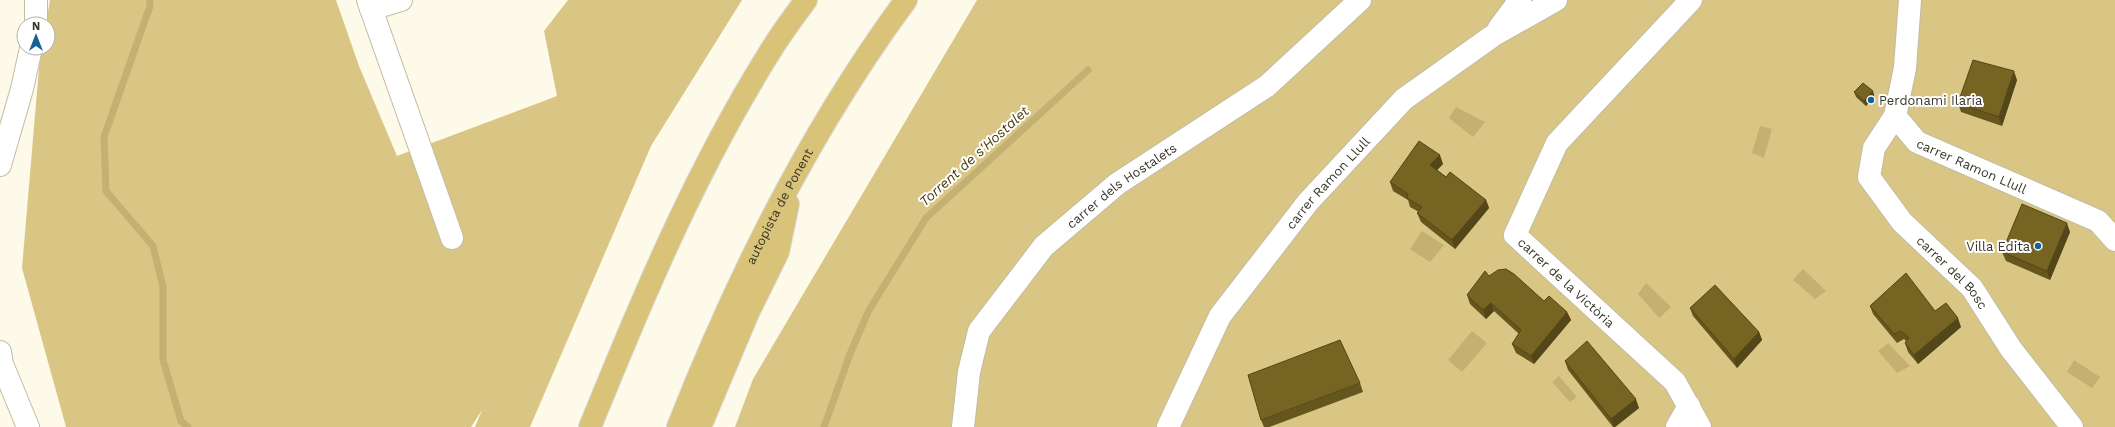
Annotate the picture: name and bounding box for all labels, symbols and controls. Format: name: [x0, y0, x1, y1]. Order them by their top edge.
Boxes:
north arrow: [16, 16, 56, 56]
text: N: [32, 20, 40, 33]
place label: Perdonami Ilaria: [1879, 93, 1983, 108]
marker: Perdonami Ilaria: [1866, 95, 1876, 105]
water label: Torrent de s'Hostalet: [916, 103, 1032, 209]
street label: carrer Ramon Llull: [1283, 133, 1373, 232]
street label: carrer Ramon Llull: [1914, 135, 2029, 196]
street label: carrer dels Hostalets: [1063, 140, 1179, 231]
street label: autopista de Ponent: [743, 145, 816, 267]
street label: carrer del Bosc: [1914, 233, 1991, 312]
street label: carrer de la Victòria: [1515, 234, 1618, 331]
place label: Villa Edita: [1966, 239, 2031, 254]
marker: Villa Edita: [2033, 241, 2043, 251]

